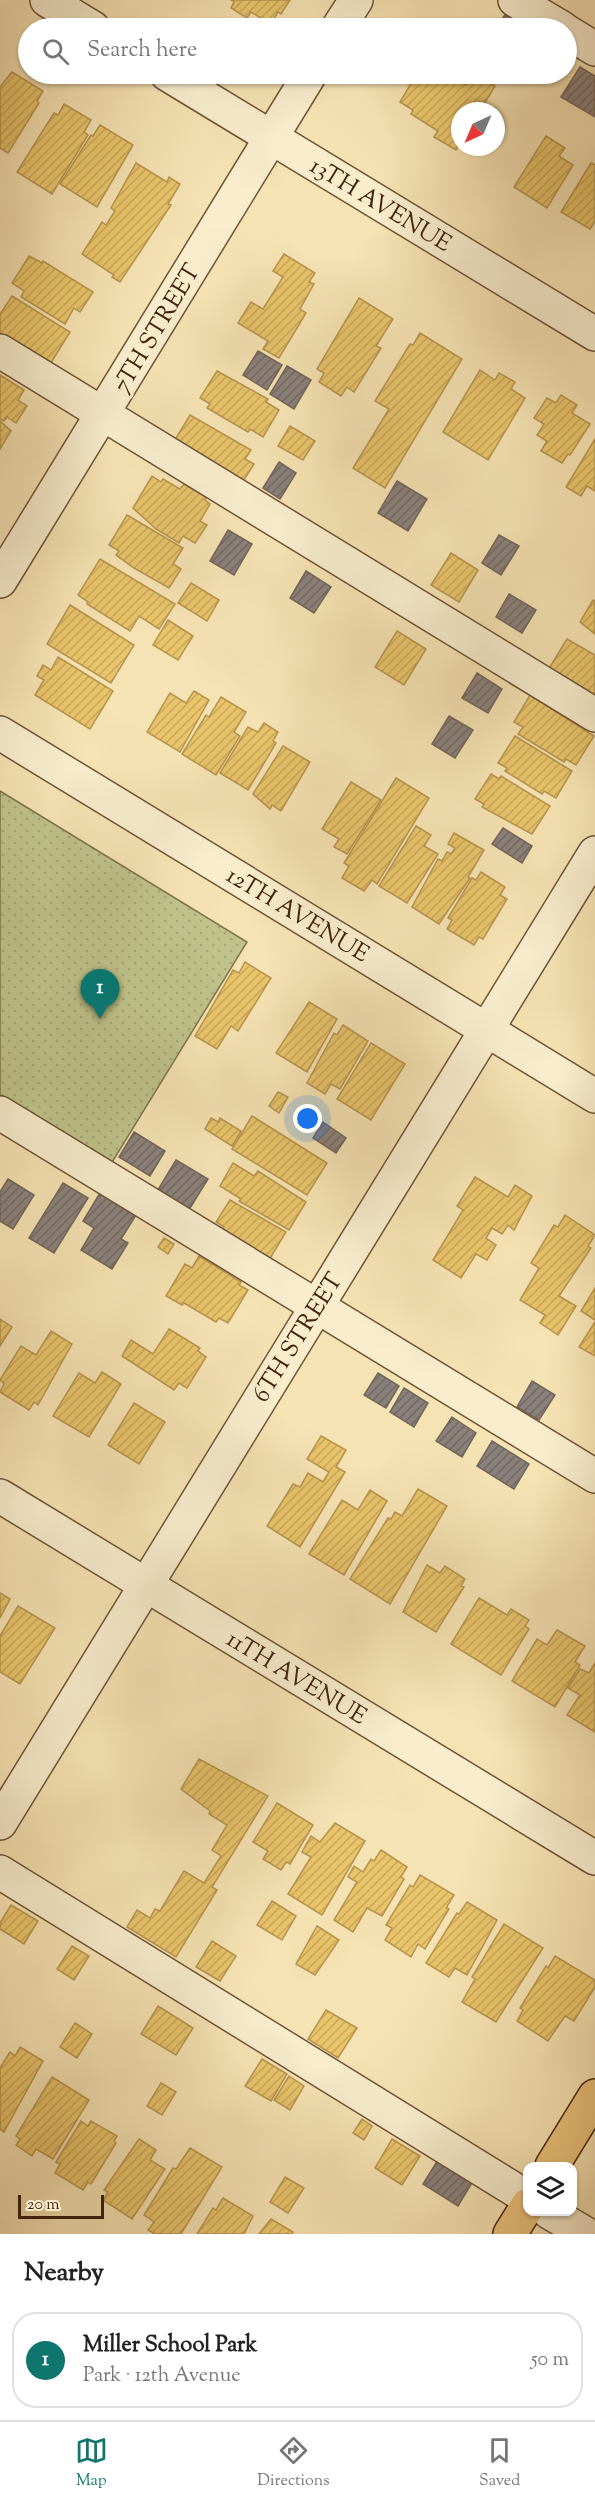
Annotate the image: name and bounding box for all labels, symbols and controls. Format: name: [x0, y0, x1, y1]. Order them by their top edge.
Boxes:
search box: [18, 18, 577, 84]
icon: search: [39, 35, 72, 68]
text: Search here: [87, 35, 197, 67]
north arrow: [451, 102, 505, 156]
street label: 13TH AVENUE: [303, 150, 458, 262]
street label: 7TH STREET: [106, 258, 210, 400]
street label: 12TH AVENUE: [219, 860, 375, 972]
pin: 1: [80, 970, 120, 1019]
your location: [293, 1104, 322, 1133]
street label: 6TH STREET: [245, 1267, 352, 1409]
street label: 11TH AVENUE: [219, 1623, 373, 1734]
map controls: [523, 2162, 577, 2216]
button: layers: [523, 2162, 577, 2216]
scale bar: [18, 2192, 104, 2220]
text: 20 m: [27, 2194, 60, 2217]
text: Nearby: [24, 2255, 104, 2292]
text: Miller School Park: [83, 2330, 257, 2362]
text: 1: [42, 2346, 49, 2375]
text: 50 m: [531, 2346, 569, 2375]
text: Park · 12th Avenue: [83, 2362, 241, 2391]
tab: Map: [75, 2434, 108, 2493]
tab: Directions: [257, 2434, 330, 2493]
tab: Saved: [479, 2434, 520, 2493]

